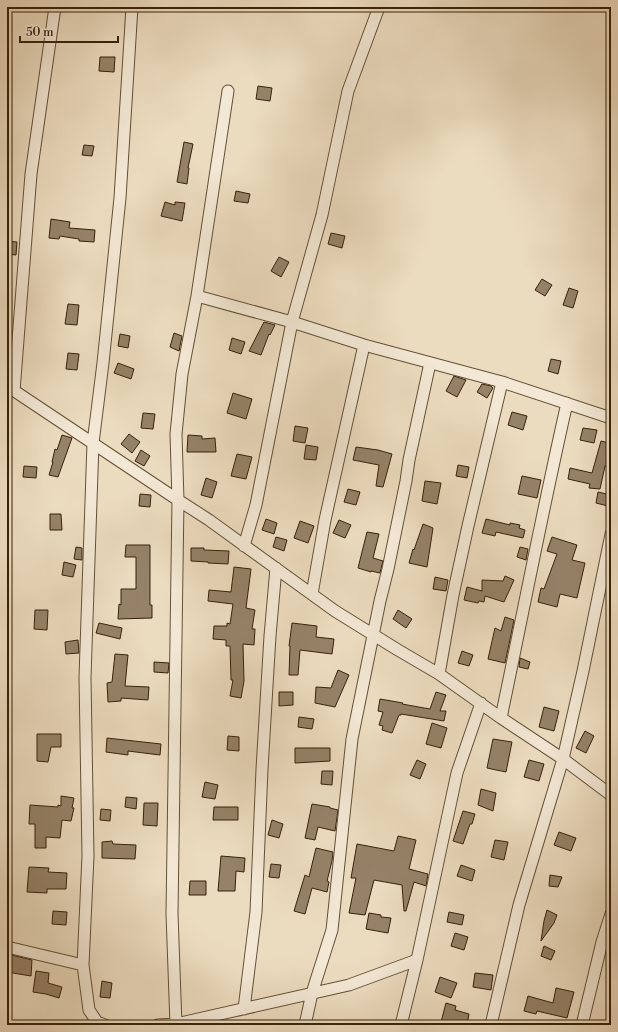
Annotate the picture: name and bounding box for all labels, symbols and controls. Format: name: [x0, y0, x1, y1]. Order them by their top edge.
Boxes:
scale bar: [20, 18, 118, 44]
text: 50 m: [26, 25, 54, 40]

